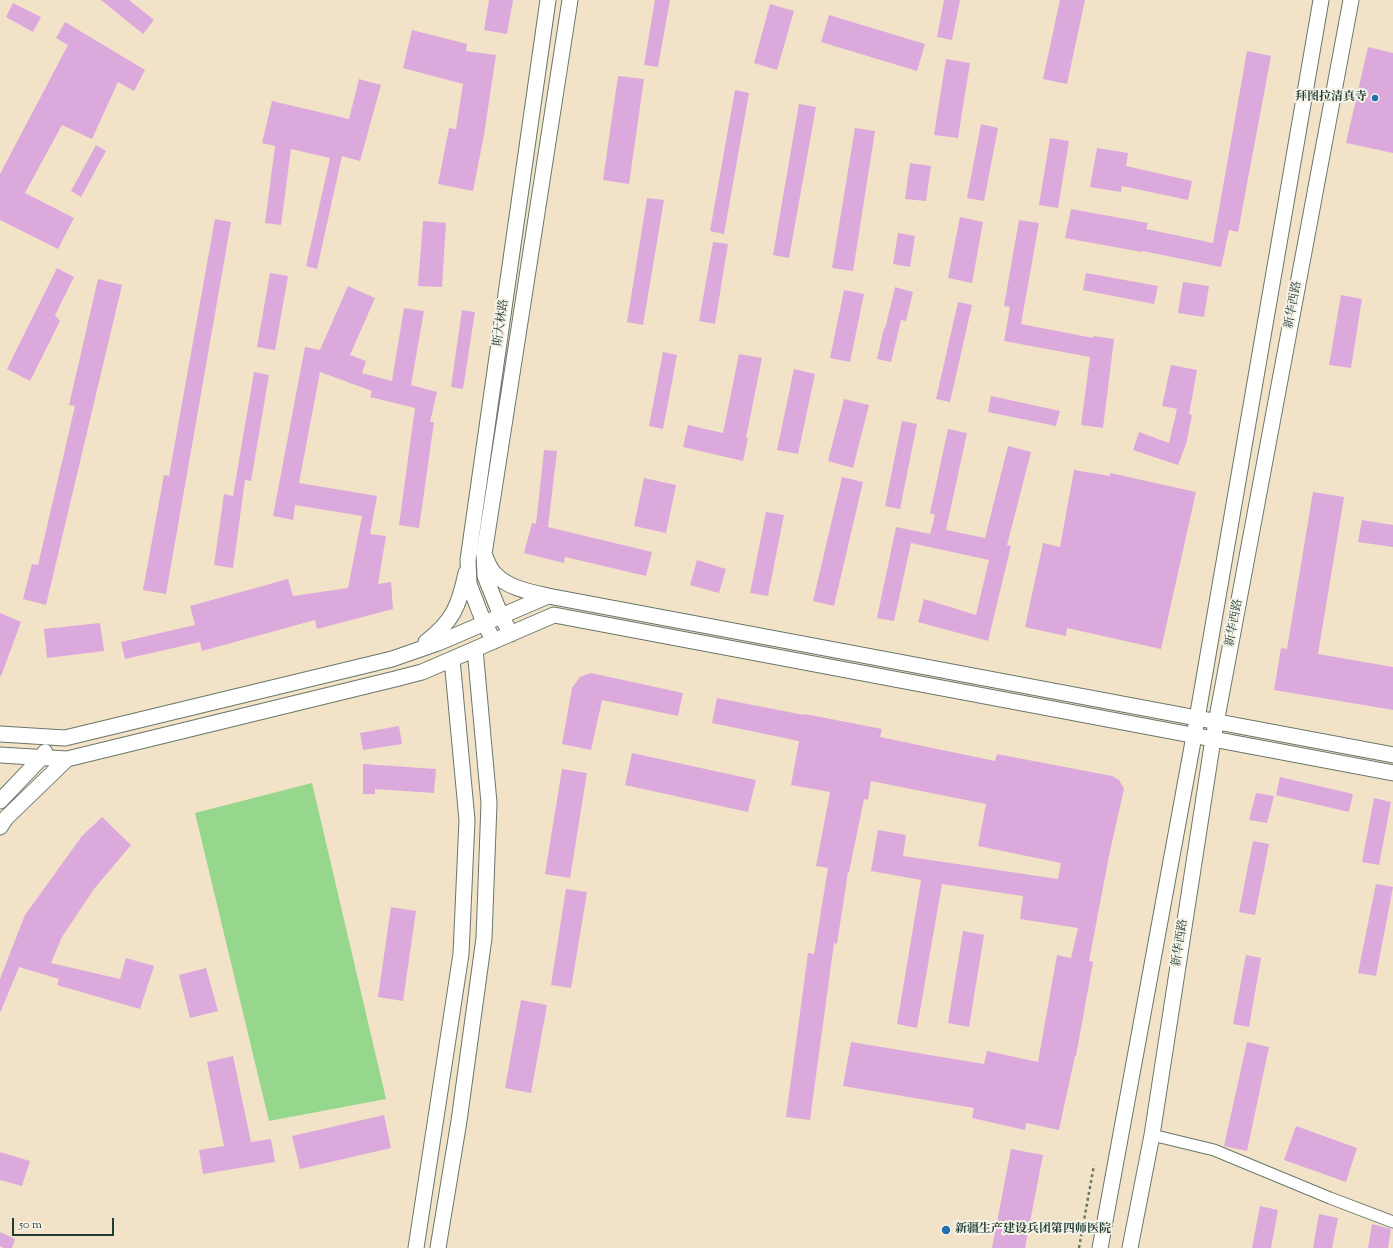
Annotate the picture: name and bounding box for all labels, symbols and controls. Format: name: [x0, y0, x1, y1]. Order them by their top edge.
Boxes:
place label: 拜图拉清真寺: [1295, 91, 1367, 105]
marker: 拜图拉清真寺: [1370, 93, 1380, 103]
street label: 新华西路: [1282, 280, 1306, 330]
street label: 斯大林路: [492, 298, 512, 348]
street label: 新华西路: [1223, 598, 1247, 648]
street label: 新华西路: [1170, 918, 1192, 968]
scale bar: [14, 1210, 116, 1236]
text: 50 m: [19, 1216, 42, 1234]
place label: 新疆生产建设兵团第四师医院: [955, 1223, 1111, 1237]
marker: 新疆生产建设兵团第四师医院: [940, 1224, 952, 1236]

